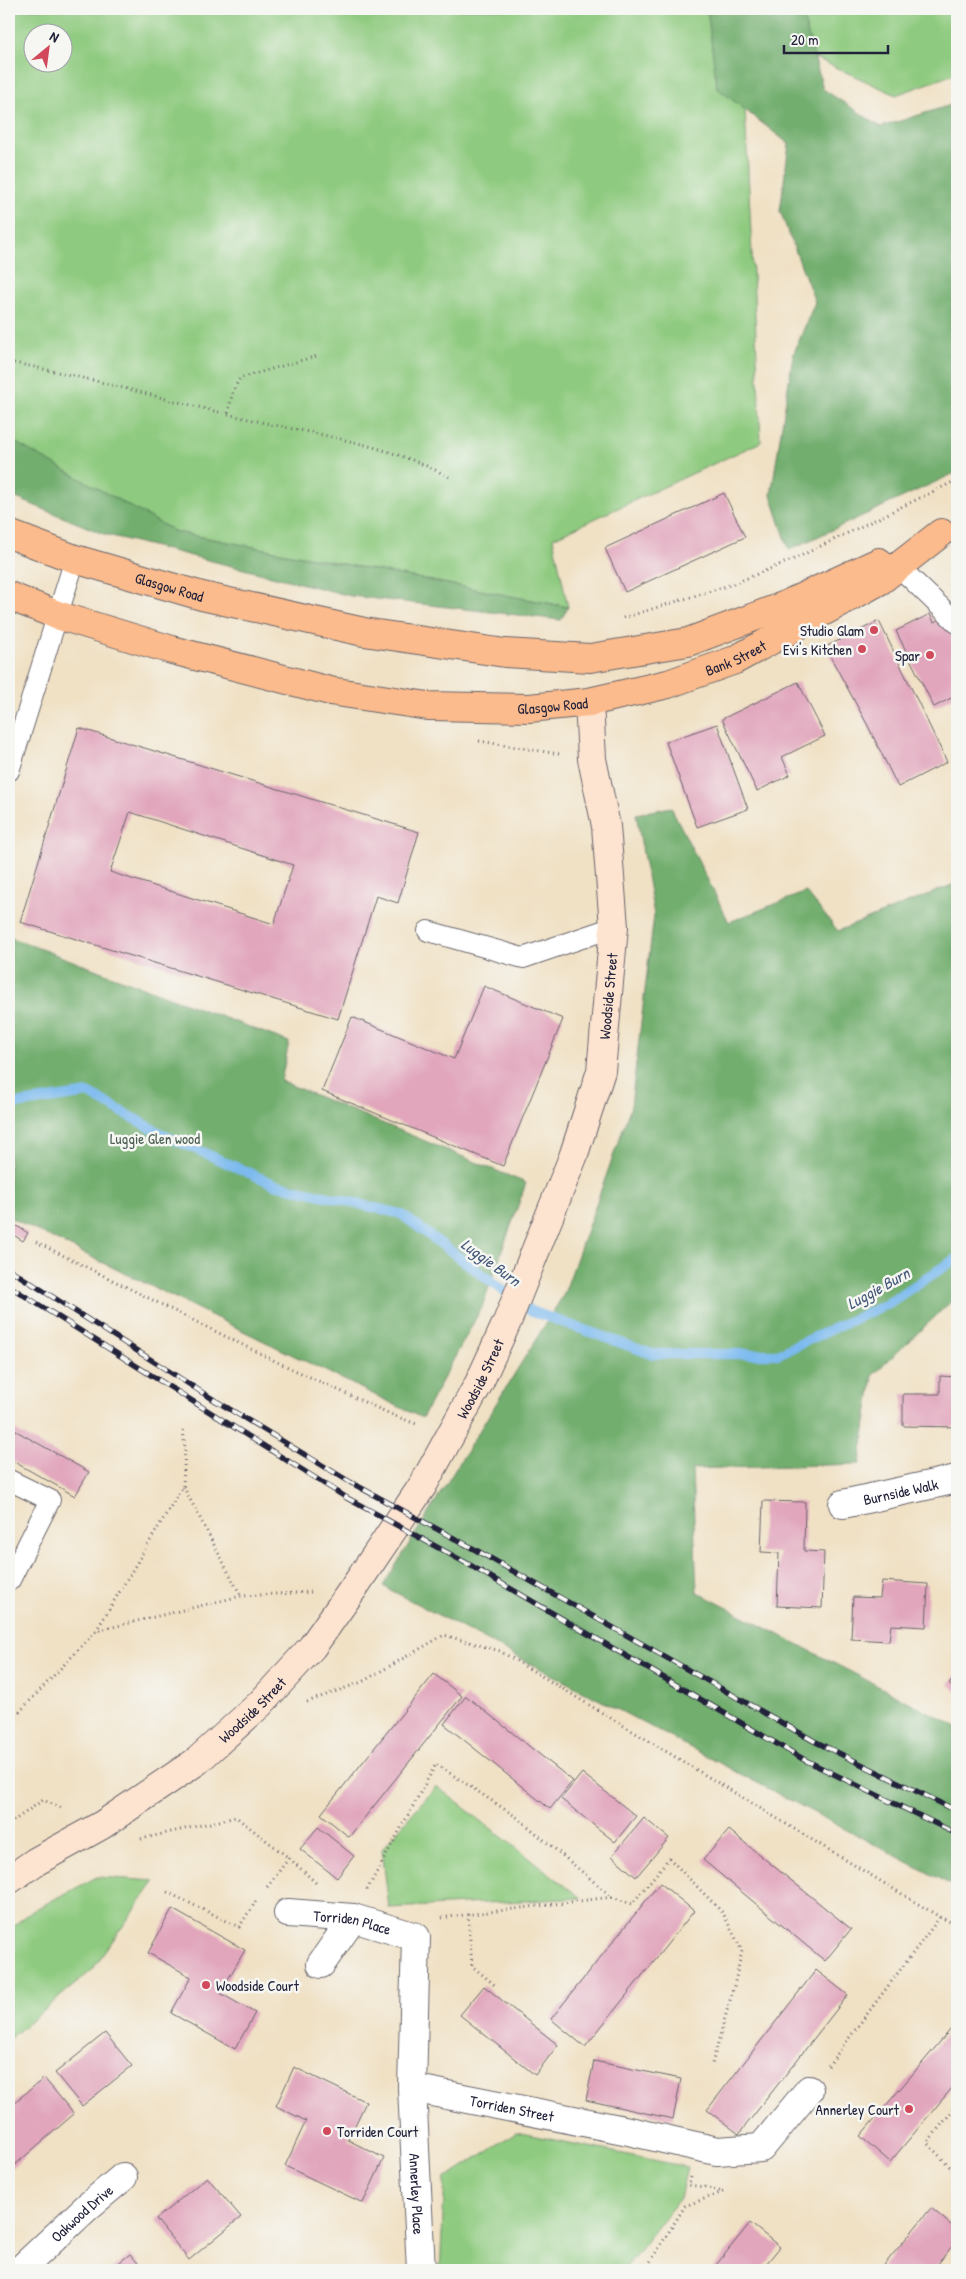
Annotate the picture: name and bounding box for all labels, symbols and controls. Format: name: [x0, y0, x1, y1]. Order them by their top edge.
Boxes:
north arrow: [22, 22, 72, 72]
scale bar: [784, 22, 887, 54]
text: N: [47, 26, 63, 47]
text: 20 m: [791, 29, 818, 50]
street label: Glasgow Road: [133, 567, 206, 607]
place label: Studio Glam: [800, 620, 864, 641]
marker: Studio Glam: [868, 624, 880, 636]
street label: Bank Street: [702, 634, 770, 680]
place label: Evi's Kitchen: [783, 639, 852, 660]
marker: Evi's Kitchen: [856, 643, 868, 655]
place label: Spar: [895, 645, 920, 666]
marker: Spar: [924, 649, 936, 661]
street label: Glasgow Road: [517, 692, 589, 718]
street label: Woodside Street: [593, 951, 622, 1040]
park label: Luggie Glen wood: [110, 1128, 200, 1149]
water label: Luggie Burn: [457, 1233, 526, 1292]
water label: Luggie Burn: [843, 1261, 915, 1314]
street label: Woodside Street: [451, 1334, 509, 1422]
street label: Burnside Walk: [861, 1473, 940, 1510]
street label: Woodside Street: [214, 1671, 291, 1747]
street label: Torriden Place: [313, 1904, 394, 1939]
place label: Woodside Court: [216, 1975, 300, 1996]
marker: Woodside Court: [200, 1979, 212, 1991]
street label: Torriden Street: [468, 2089, 557, 2127]
place label: Annerley Court: [815, 2099, 900, 2120]
marker: Annerley Court: [903, 2103, 915, 2115]
place label: Torriden Court: [337, 2121, 419, 2142]
marker: Torriden Court: [321, 2125, 333, 2137]
street label: Annerley Place: [405, 2153, 430, 2235]
street label: Oakwood Drive: [46, 2179, 117, 2247]

